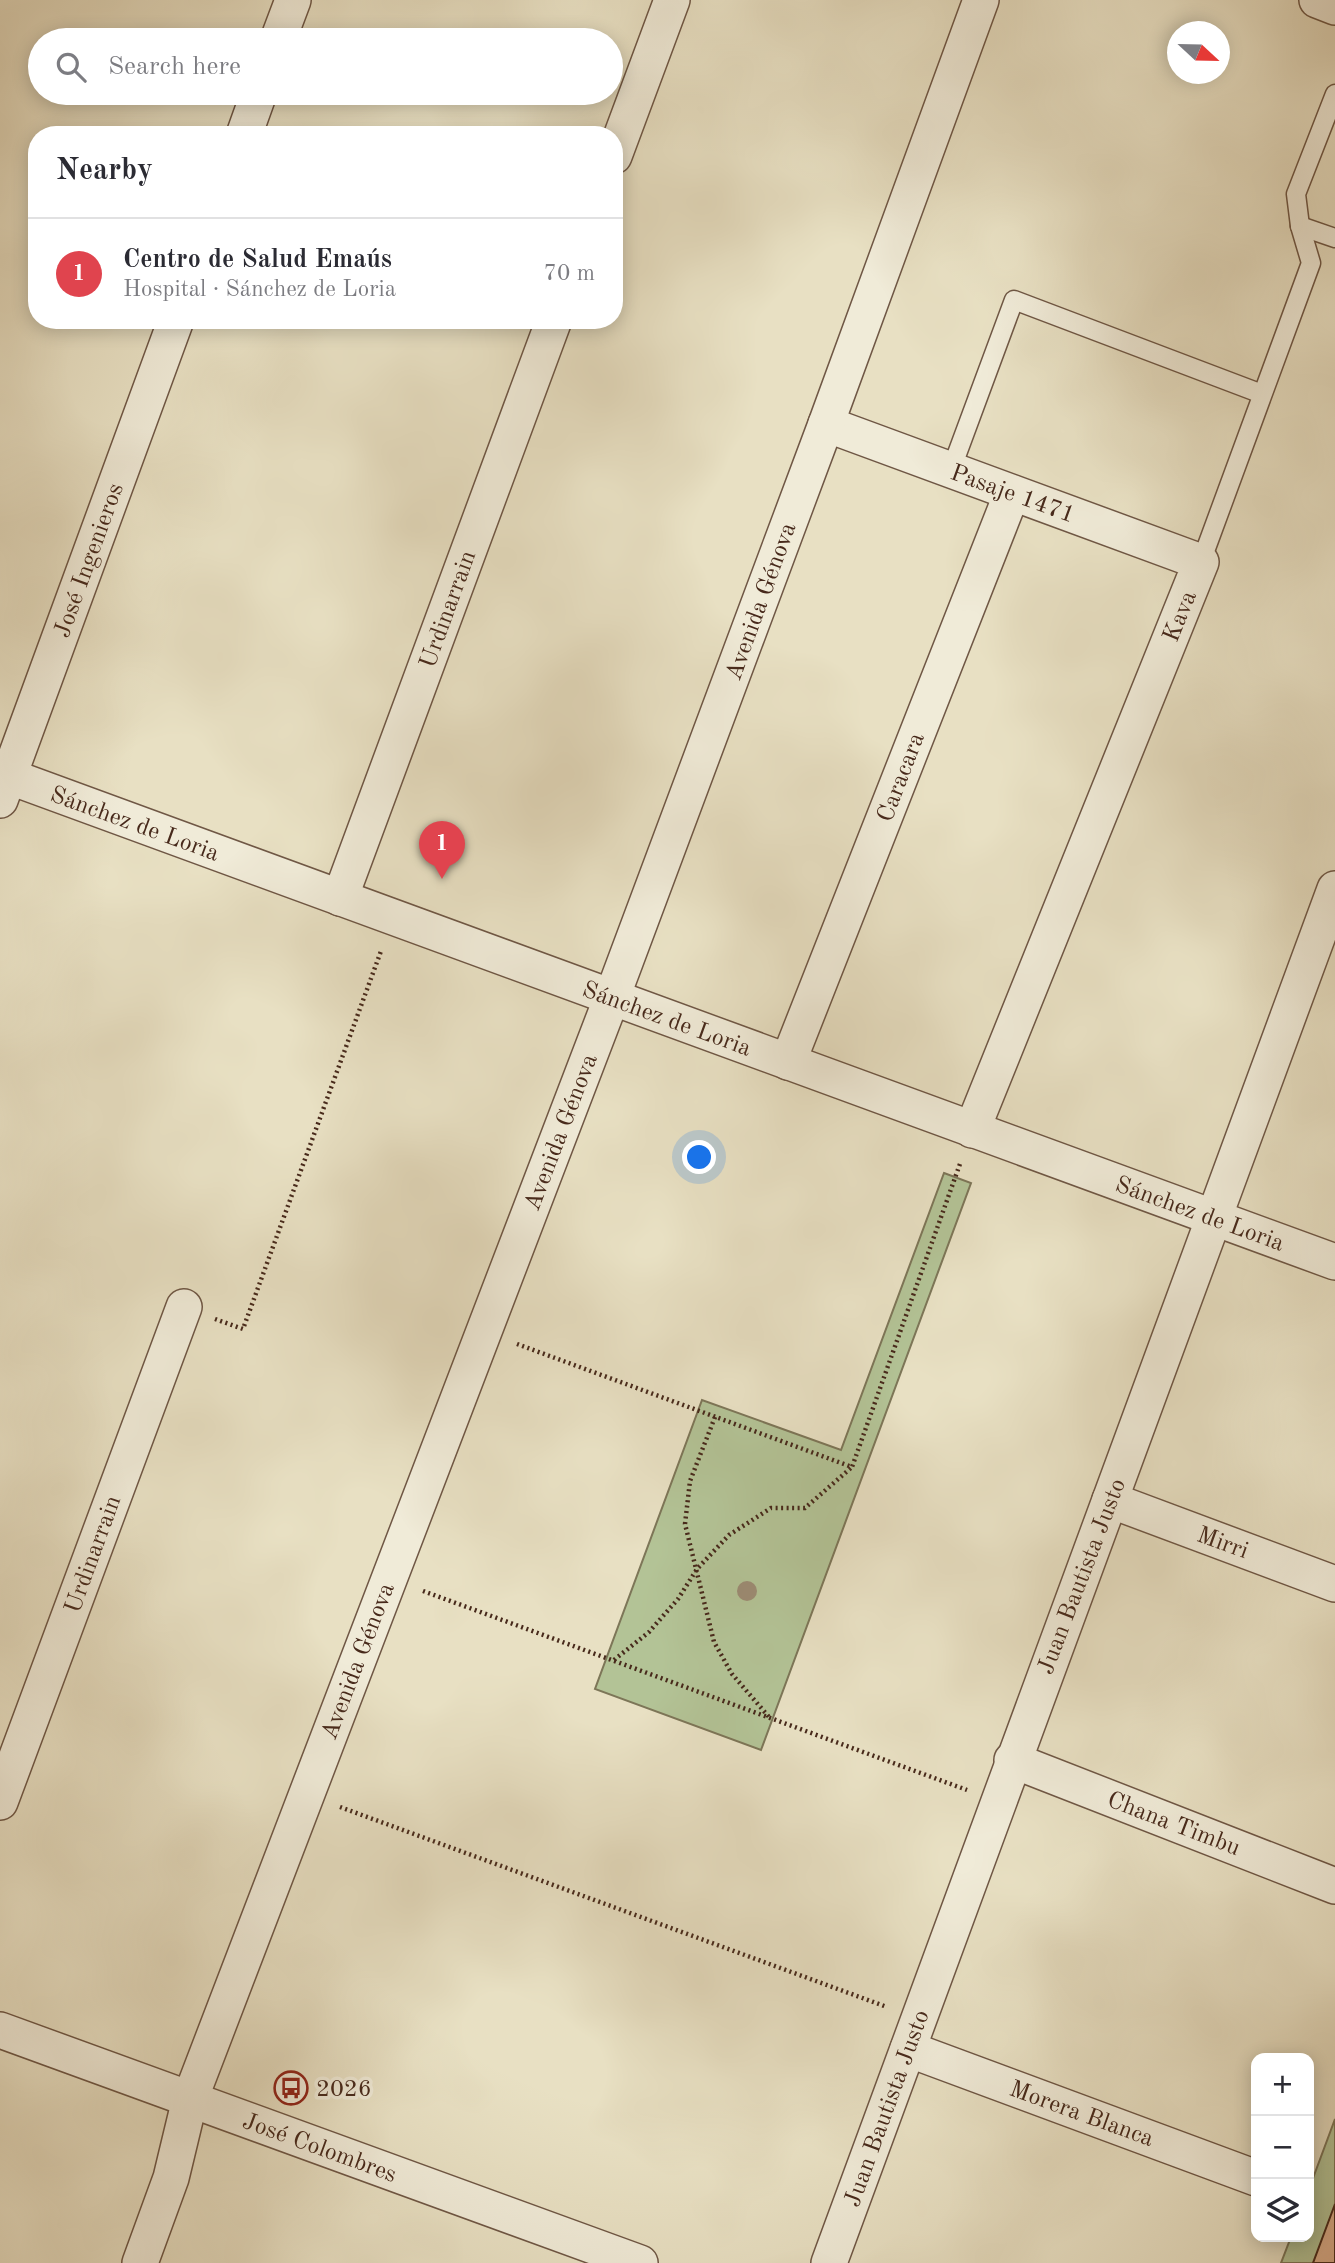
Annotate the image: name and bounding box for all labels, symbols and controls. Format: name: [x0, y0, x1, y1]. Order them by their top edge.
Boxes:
north arrow: [1167, 21, 1230, 84]
search box: [28, 28, 623, 105]
icon: search: [52, 48, 90, 86]
text: Search here: [108, 54, 241, 80]
text: Nearby: [56, 156, 153, 186]
text: Centro de Salud Emaús: [123, 247, 392, 273]
text: 1: [72, 262, 86, 285]
text: 70 m: [544, 262, 595, 285]
text: Hospital · Sánchez de Loria: [123, 278, 396, 301]
street label: Pasaje 1471: [947, 461, 1078, 528]
street label: José Ingenieros: [51, 480, 129, 641]
street label: Avenida Génova: [722, 519, 802, 684]
street label: Urdinarrain: [417, 548, 481, 672]
street label: Kava: [1160, 588, 1202, 646]
street label: Caracara: [874, 730, 930, 826]
street label: Sánchez de Loria: [47, 783, 222, 867]
pin: 1: [419, 821, 465, 879]
street label: Sánchez de Loria: [579, 978, 754, 1062]
street label: Avenida Génova: [521, 1051, 603, 1214]
your location: [682, 1140, 716, 1174]
street label: Sánchez de Loria: [1112, 1173, 1287, 1257]
street label: Juan Bautista Justo: [1035, 1476, 1131, 1678]
street label: Urdinarrain: [62, 1493, 126, 1617]
street label: Mirri: [1193, 1524, 1251, 1564]
street label: Avenida Génova: [318, 1580, 400, 1743]
street label: Chana Timbu: [1103, 1789, 1243, 1861]
street label: Juan Bautista Justo: [841, 2007, 935, 2210]
map controls: [1251, 2053, 1314, 2242]
button: +: [1251, 2053, 1314, 2116]
bus stop icon: 2026: [272, 2069, 310, 2107]
place label: 2026: [316, 2078, 372, 2102]
street label: Morera Blanca: [1006, 2078, 1157, 2152]
street label: José Colombres: [239, 2110, 400, 2188]
button: −: [1251, 2116, 1314, 2179]
button: layers: [1251, 2179, 1314, 2242]

